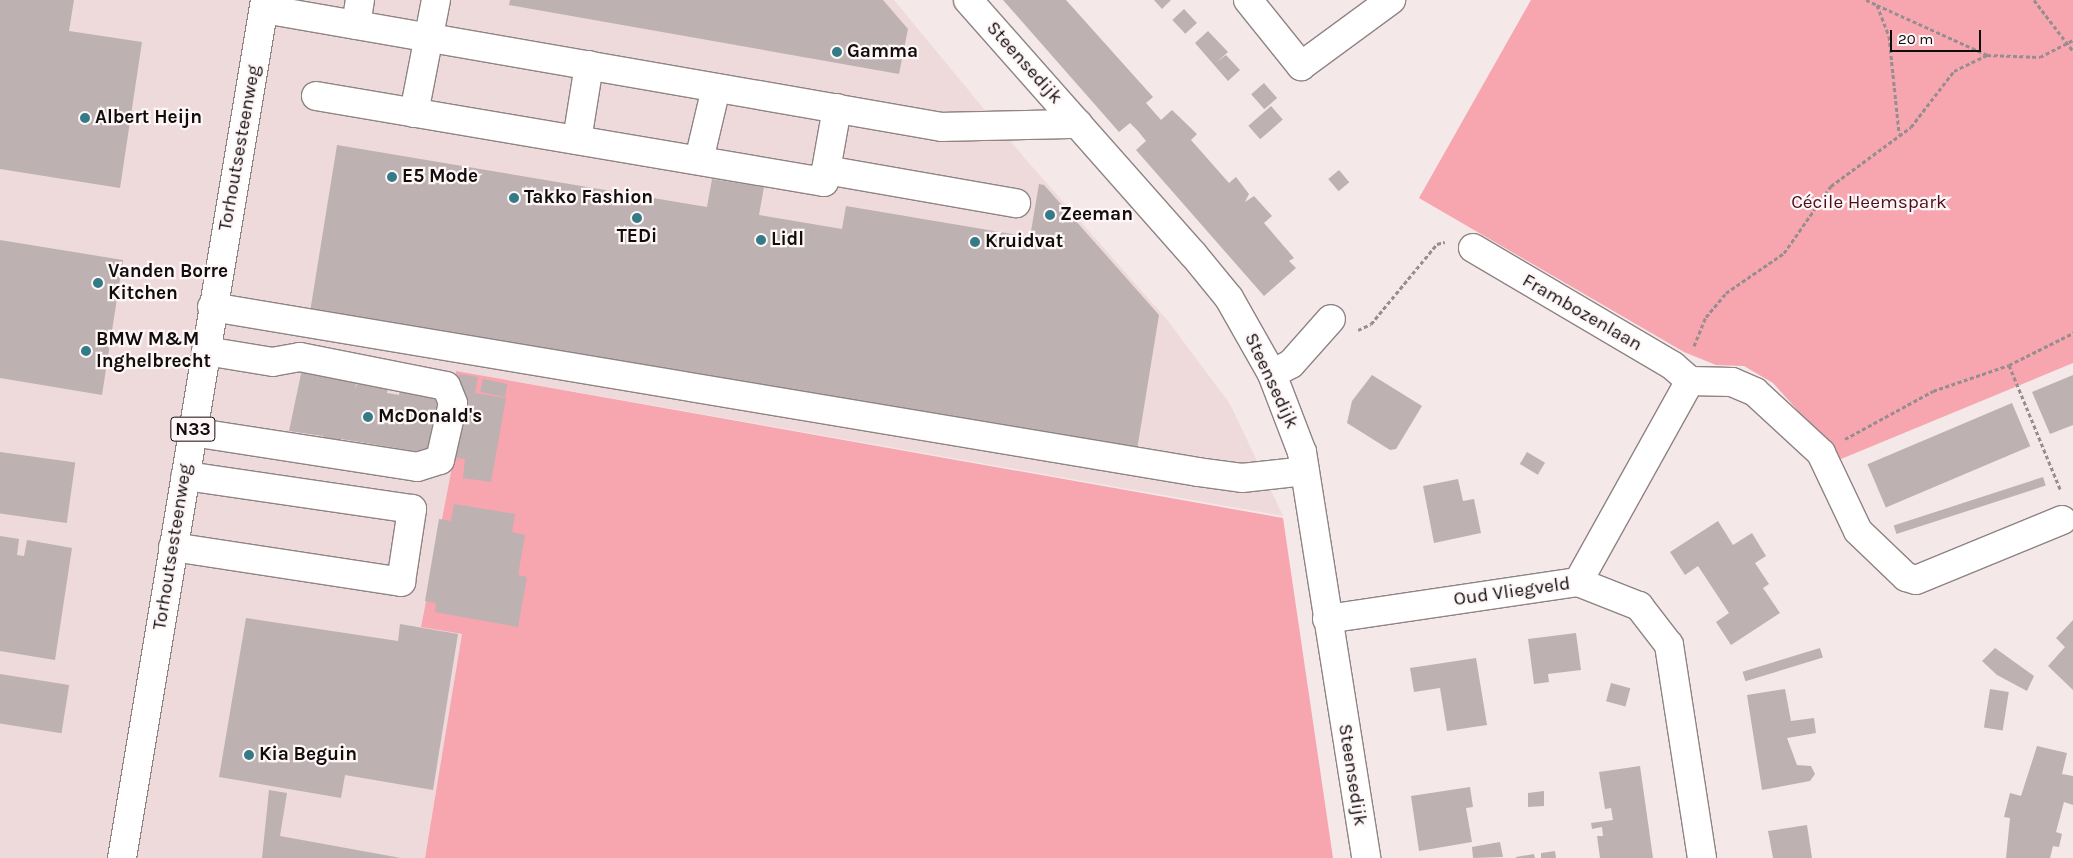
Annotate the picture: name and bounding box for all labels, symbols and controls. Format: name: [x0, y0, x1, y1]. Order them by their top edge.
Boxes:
street label: Steensedijk: [981, 17, 1067, 109]
scale bar: [1893, 20, 1984, 52]
text: 20 m: [1898, 30, 1933, 48]
place label: Gamma: [847, 41, 918, 63]
marker: Gamma: [831, 46, 843, 58]
street label: Torhoutsesteenweg: [214, 63, 266, 233]
place label: Albert Heijn: [95, 107, 202, 129]
marker: Albert Heijn: [79, 112, 91, 124]
place label: E5 Mode: [402, 166, 478, 188]
marker: E5 Mode: [386, 171, 398, 183]
place label: Takko Fashion: [524, 187, 653, 209]
marker: Takko Fashion: [508, 192, 520, 204]
park label: Cécile Heemspark: [1791, 192, 1947, 214]
place label: Zeeman: [1060, 204, 1133, 226]
marker: Zeeman: [1044, 209, 1056, 221]
marker: TEDi: [631, 212, 643, 224]
place label: TEDi: [617, 226, 657, 248]
place label: Lidl: [771, 229, 804, 251]
place label: Kruidvat: [985, 231, 1063, 253]
marker: Lidl: [755, 234, 767, 246]
marker: Kruidvat: [969, 236, 981, 248]
place label: Vanden Borre Kitchen: [108, 261, 228, 305]
street label: Frambozenlaan: [1518, 269, 1646, 357]
marker: Vanden Borre Kitchen: [92, 277, 104, 289]
place label: BMW M&M Inghelbrecht: [96, 329, 211, 373]
street label: Steensedijk: [1239, 330, 1303, 432]
marker: BMW M&M Inghelbrecht: [80, 345, 92, 357]
place label: McDonald's: [378, 406, 482, 428]
marker: McDonald's: [362, 411, 374, 423]
road number: N33: [169, 414, 217, 444]
street label: Torhoutsesteenweg: [149, 462, 197, 632]
street label: Oud Vliegveld: [1452, 573, 1572, 611]
street label: Steensedijk: [1333, 722, 1371, 828]
place label: Kia Beguin: [259, 744, 357, 766]
marker: Kia Beguin: [243, 749, 255, 761]

